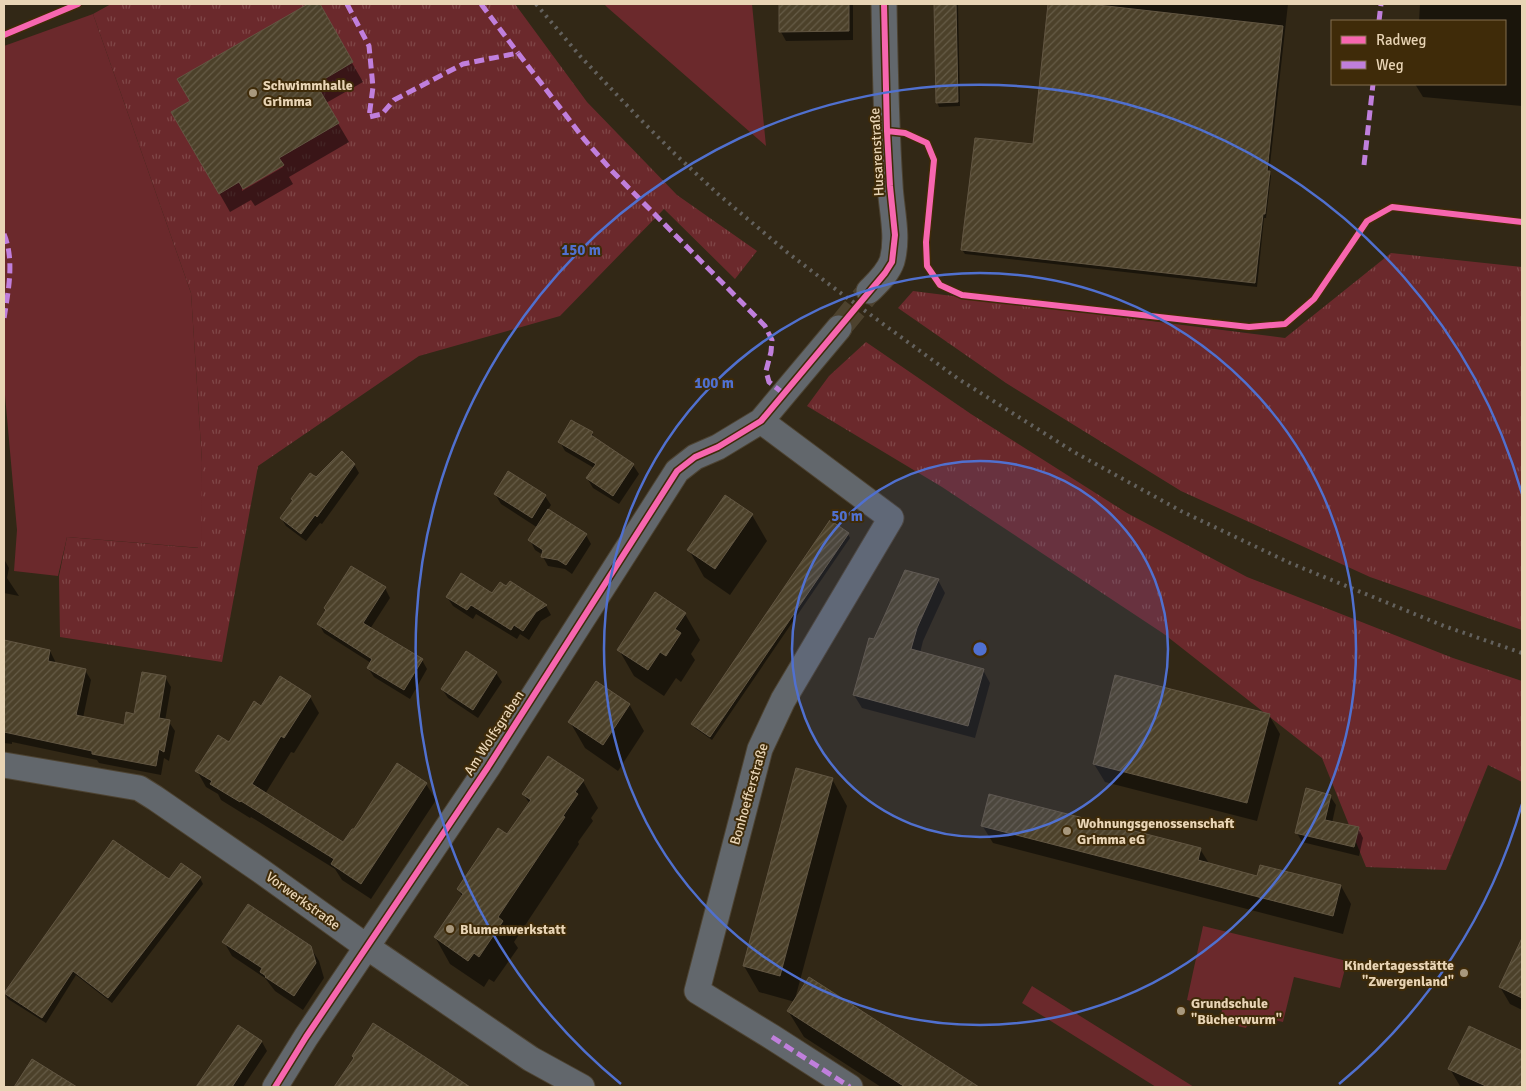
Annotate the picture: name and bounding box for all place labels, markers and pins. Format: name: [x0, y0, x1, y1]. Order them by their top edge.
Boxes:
place label: Schwimmhalle Grimma: [263, 77, 353, 110]
marker: Schwimmhalle Grimma: [247, 87, 259, 99]
centre of rings: [971, 640, 989, 658]
place label: Wohnungsgenossenschaft Grimma eG: [1077, 815, 1235, 848]
marker: Wohnungsgenossenschaft Grimma eG: [1061, 825, 1073, 837]
place label: Blumenwerkstatt: [460, 921, 566, 938]
marker: Blumenwerkstatt: [444, 923, 456, 935]
place label: Kindertagesstätte "Zwergenland": [1344, 957, 1454, 990]
marker: Kindertagesstätte "Zwergenland": [1458, 967, 1470, 979]
place label: Grundschule "Bücherwurm": [1191, 995, 1282, 1028]
marker: Grundschule "Bücherwurm": [1175, 1005, 1187, 1017]

